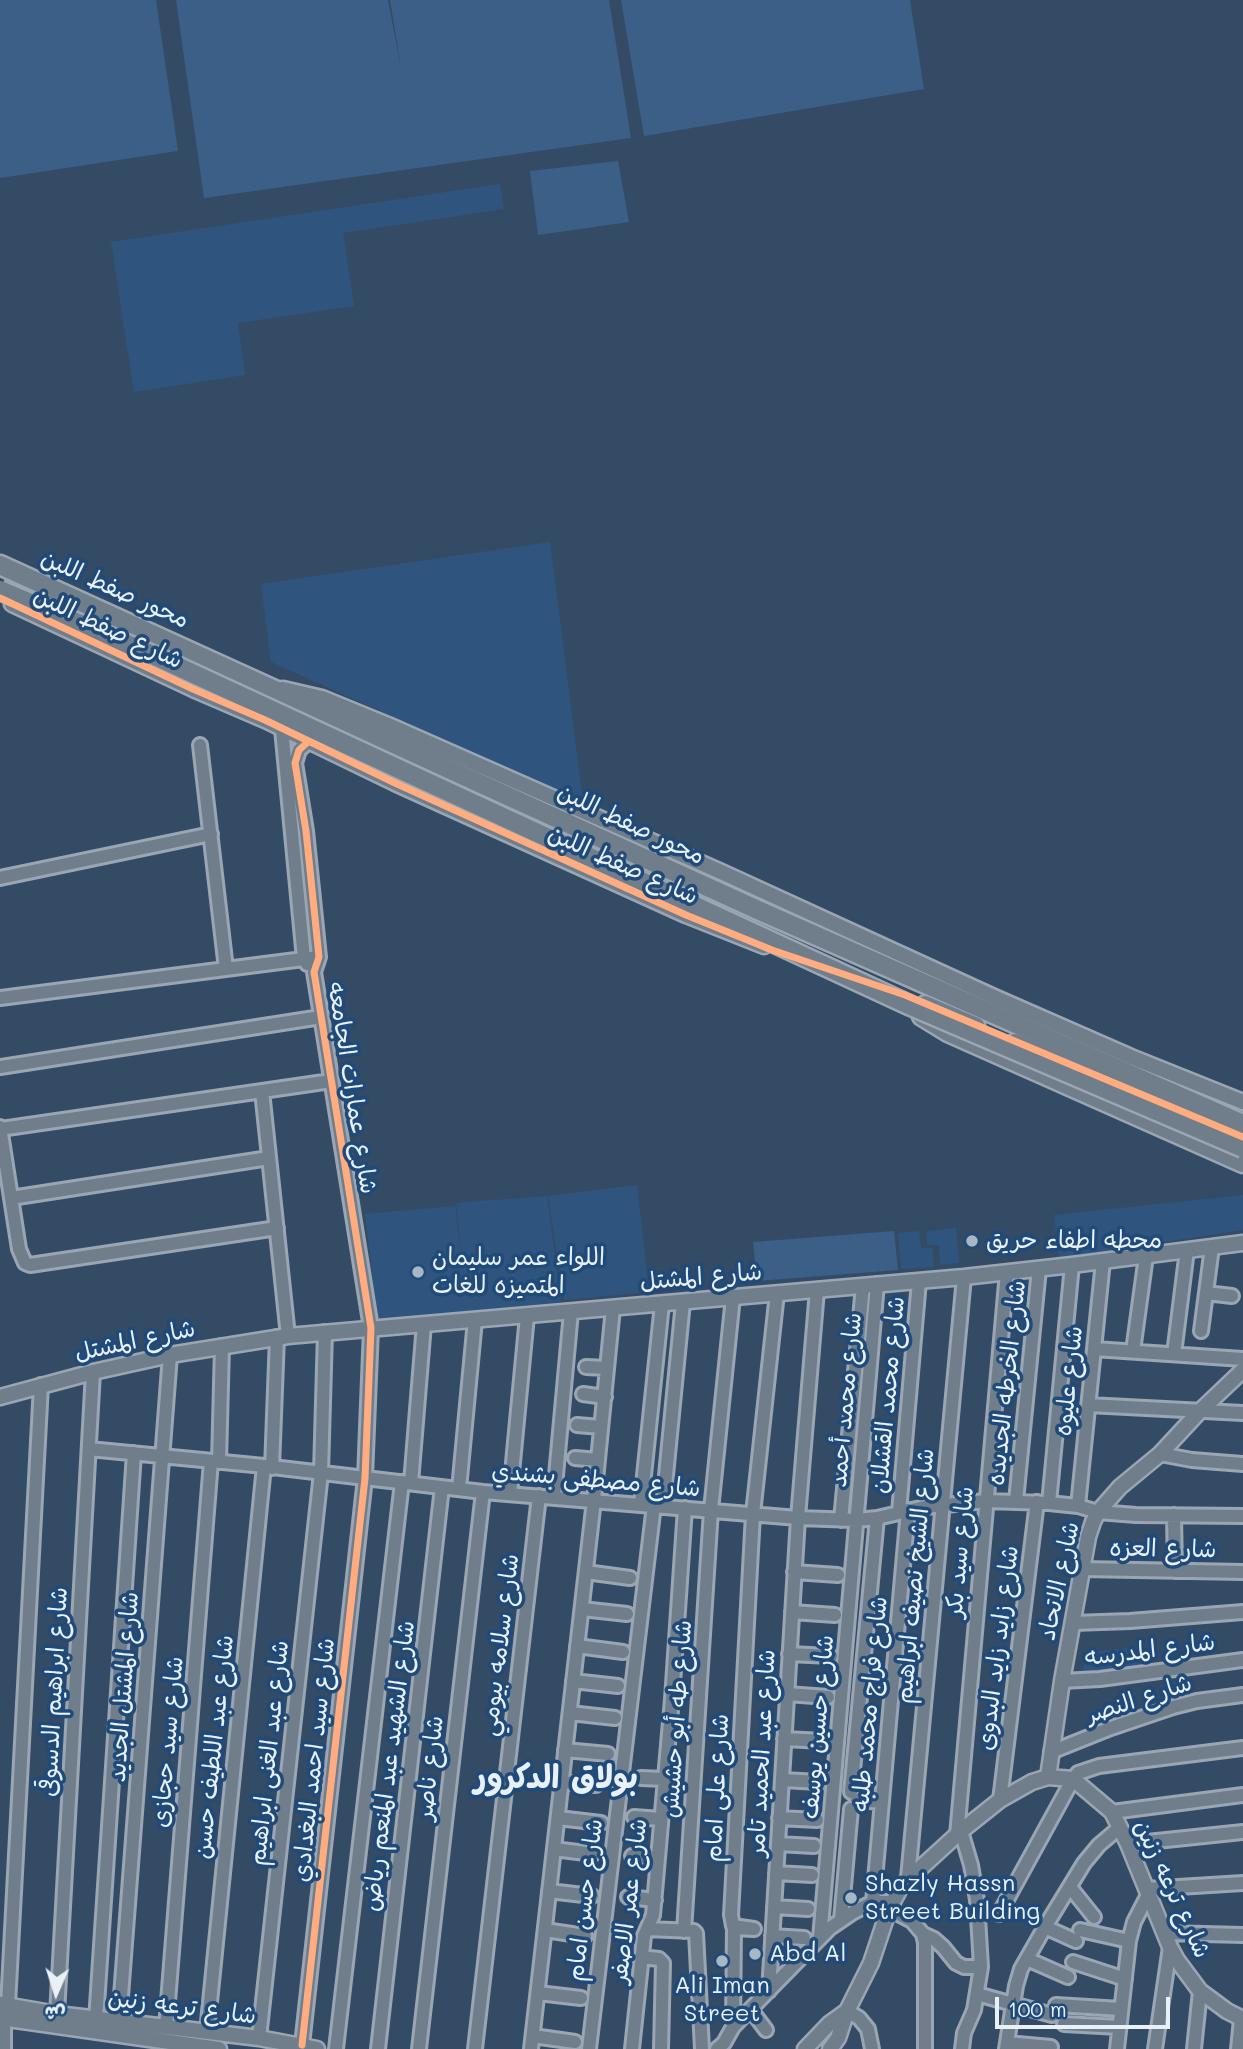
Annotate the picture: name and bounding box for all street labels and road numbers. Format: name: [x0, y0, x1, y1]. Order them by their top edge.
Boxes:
street label: محور صفط اللبن: [36, 543, 194, 635]
street label: شارع صفط اللبن: [29, 581, 187, 675]
street label: محور صفط اللبن: [553, 777, 709, 871]
street label: شارع صفط اللبن: [543, 819, 703, 911]
street label: شارع عمارات الجامعه: [321, 980, 383, 1196]
street label: شارع المشتل: [639, 1257, 763, 1297]
street label: شارع الخرطه الجديده: [982, 1279, 1032, 1487]
street label: شارع محمد القشلان: [865, 1295, 911, 1495]
street label: شارع محمد أحمد: [824, 1311, 868, 1489]
street label: شارع المشتل: [72, 1314, 198, 1368]
street label: شارع عليوه: [1049, 1324, 1089, 1438]
street label: شارع الشيخ نصيف ابراهيم: [889, 1447, 941, 1705]
street label: شارع مصطفى بشندي: [490, 1457, 702, 1503]
street label: شارع سيد بكر: [940, 1485, 980, 1619]
street label: شارع الاتحاد: [1032, 1519, 1086, 1643]
street label: شارع العزه: [1109, 1534, 1217, 1564]
street label: شارع زايد زايد البدوى: [971, 1544, 1025, 1752]
street label: شارع سلامه بيومي: [475, 1552, 525, 1738]
street label: شارع ابراهيم الدسوقى: [34, 1586, 74, 1798]
street label: شارع المشتل الجديد: [103, 1591, 145, 1783]
street label: شارع فراج محمد طلبه: [846, 1595, 894, 1813]
street label: شارع الشهيد عبد المنعم رياض: [357, 1619, 421, 1913]
street label: شارع طه أبو حشيش: [656, 1619, 698, 1819]
street label: شارع المدرسه: [1083, 1628, 1217, 1672]
street label: شارع عبد اللطيف حسن: [188, 1634, 240, 1860]
street label: شارع حسين يوسف: [796, 1634, 840, 1820]
street label: شارع سيد احمد البغدادي: [287, 1637, 341, 1883]
street label: شارع عبد الغنى ابراهيم: [243, 1639, 295, 1867]
street label: شارع عبد الحميد تامر: [742, 1649, 782, 1857]
street label: شارع سيد حجازى: [146, 1655, 190, 1829]
street label: شارع النصر: [1082, 1668, 1196, 1730]
street label: شارع على امام: [699, 1713, 735, 1863]
street label: شارع ناصر: [410, 1714, 450, 1822]
street label: شارع ترعه زنين: [1127, 1815, 1217, 1963]
street label: شارع حسن امام: [561, 1817, 609, 1983]
street label: شارع عمر الاصفر: [605, 1817, 653, 1985]
street label: شارع ترعه زنين: [106, 1984, 258, 2030]

